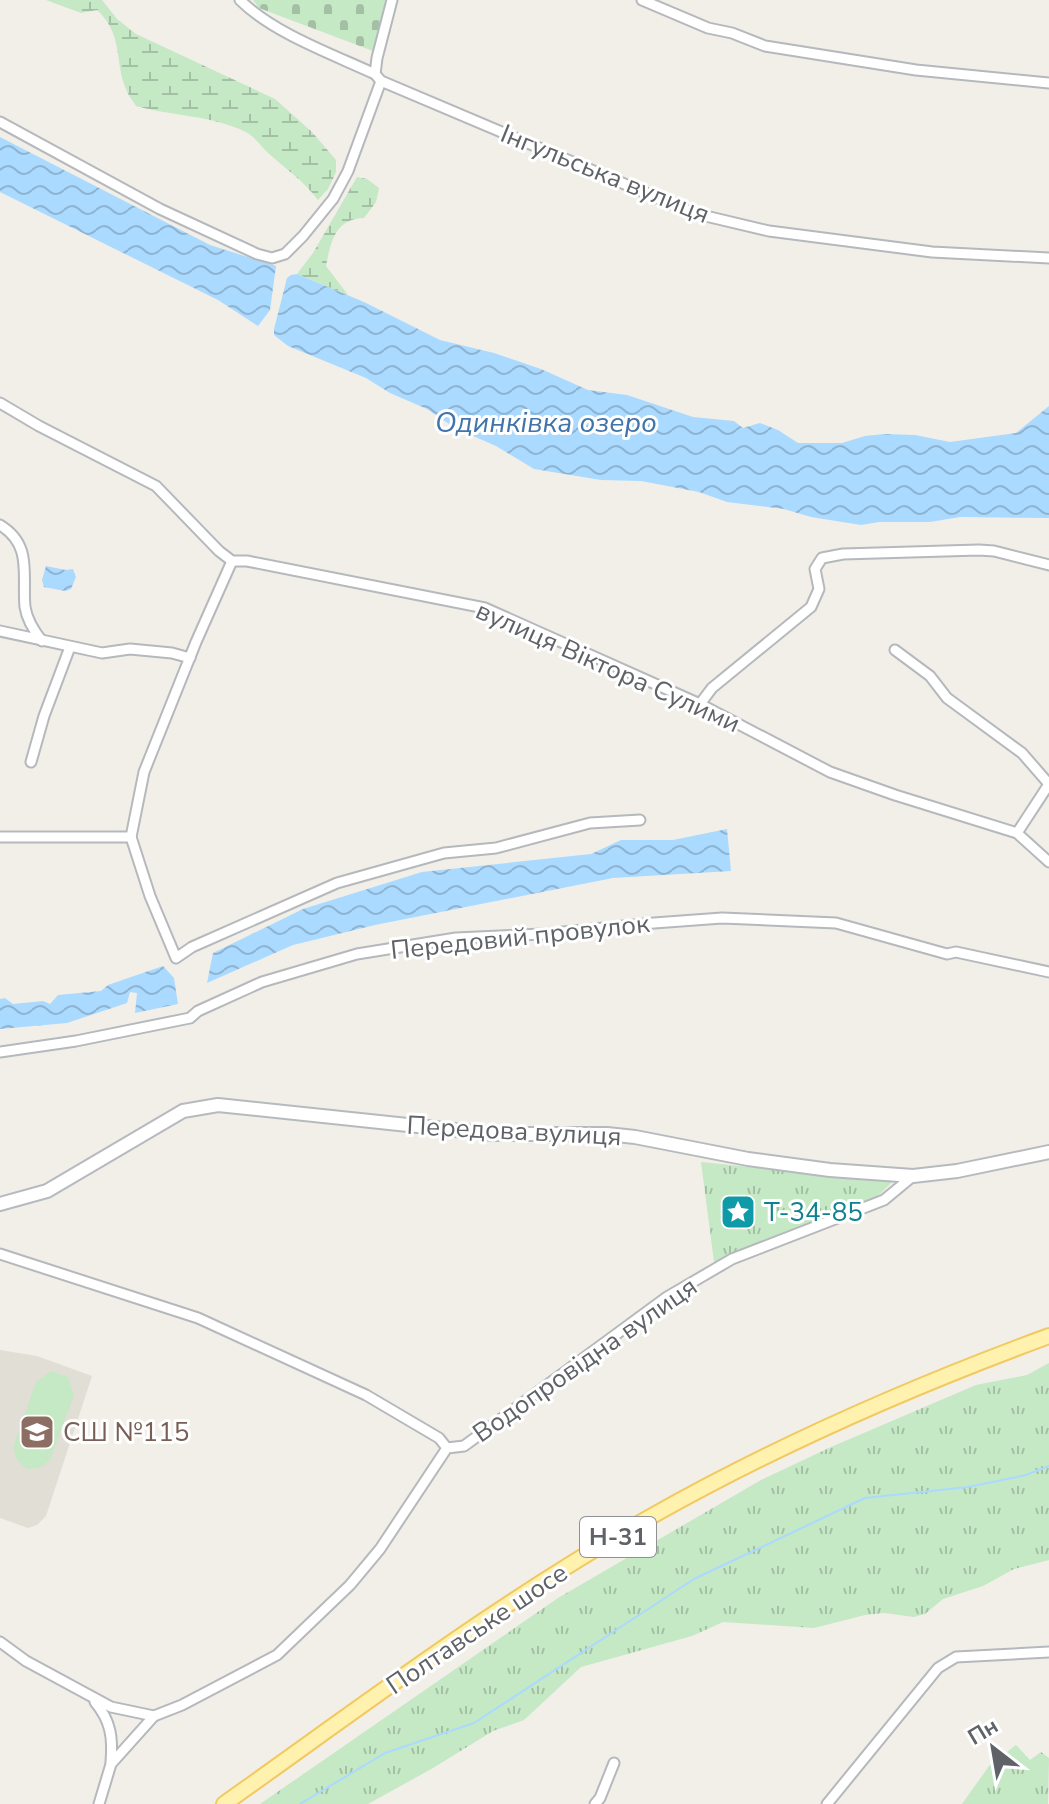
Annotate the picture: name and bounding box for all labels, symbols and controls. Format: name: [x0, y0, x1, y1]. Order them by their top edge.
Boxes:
street label: Інгульська вулиця: [495, 116, 715, 232]
water label: Одинківка озеро: [435, 404, 657, 442]
street label: вулиця Віктора Сулими: [470, 593, 746, 741]
street label: Передовий провулок: [389, 906, 652, 968]
street label: Передова вулиця: [406, 1108, 622, 1154]
place icon: Т-34-85: [719, 1193, 757, 1231]
place label: Т-34-85: [764, 1195, 863, 1230]
street label: Водопровідна вулиця: [466, 1269, 704, 1451]
school or university icon: СШ №115: [18, 1413, 56, 1451]
place label: СШ №115: [63, 1415, 189, 1450]
road number: Н-31: [580, 1517, 656, 1557]
street label: Полтавське шосе: [380, 1555, 574, 1703]
north arrow: [953, 1708, 1033, 1788]
text: Пн: [963, 1711, 1004, 1752]

